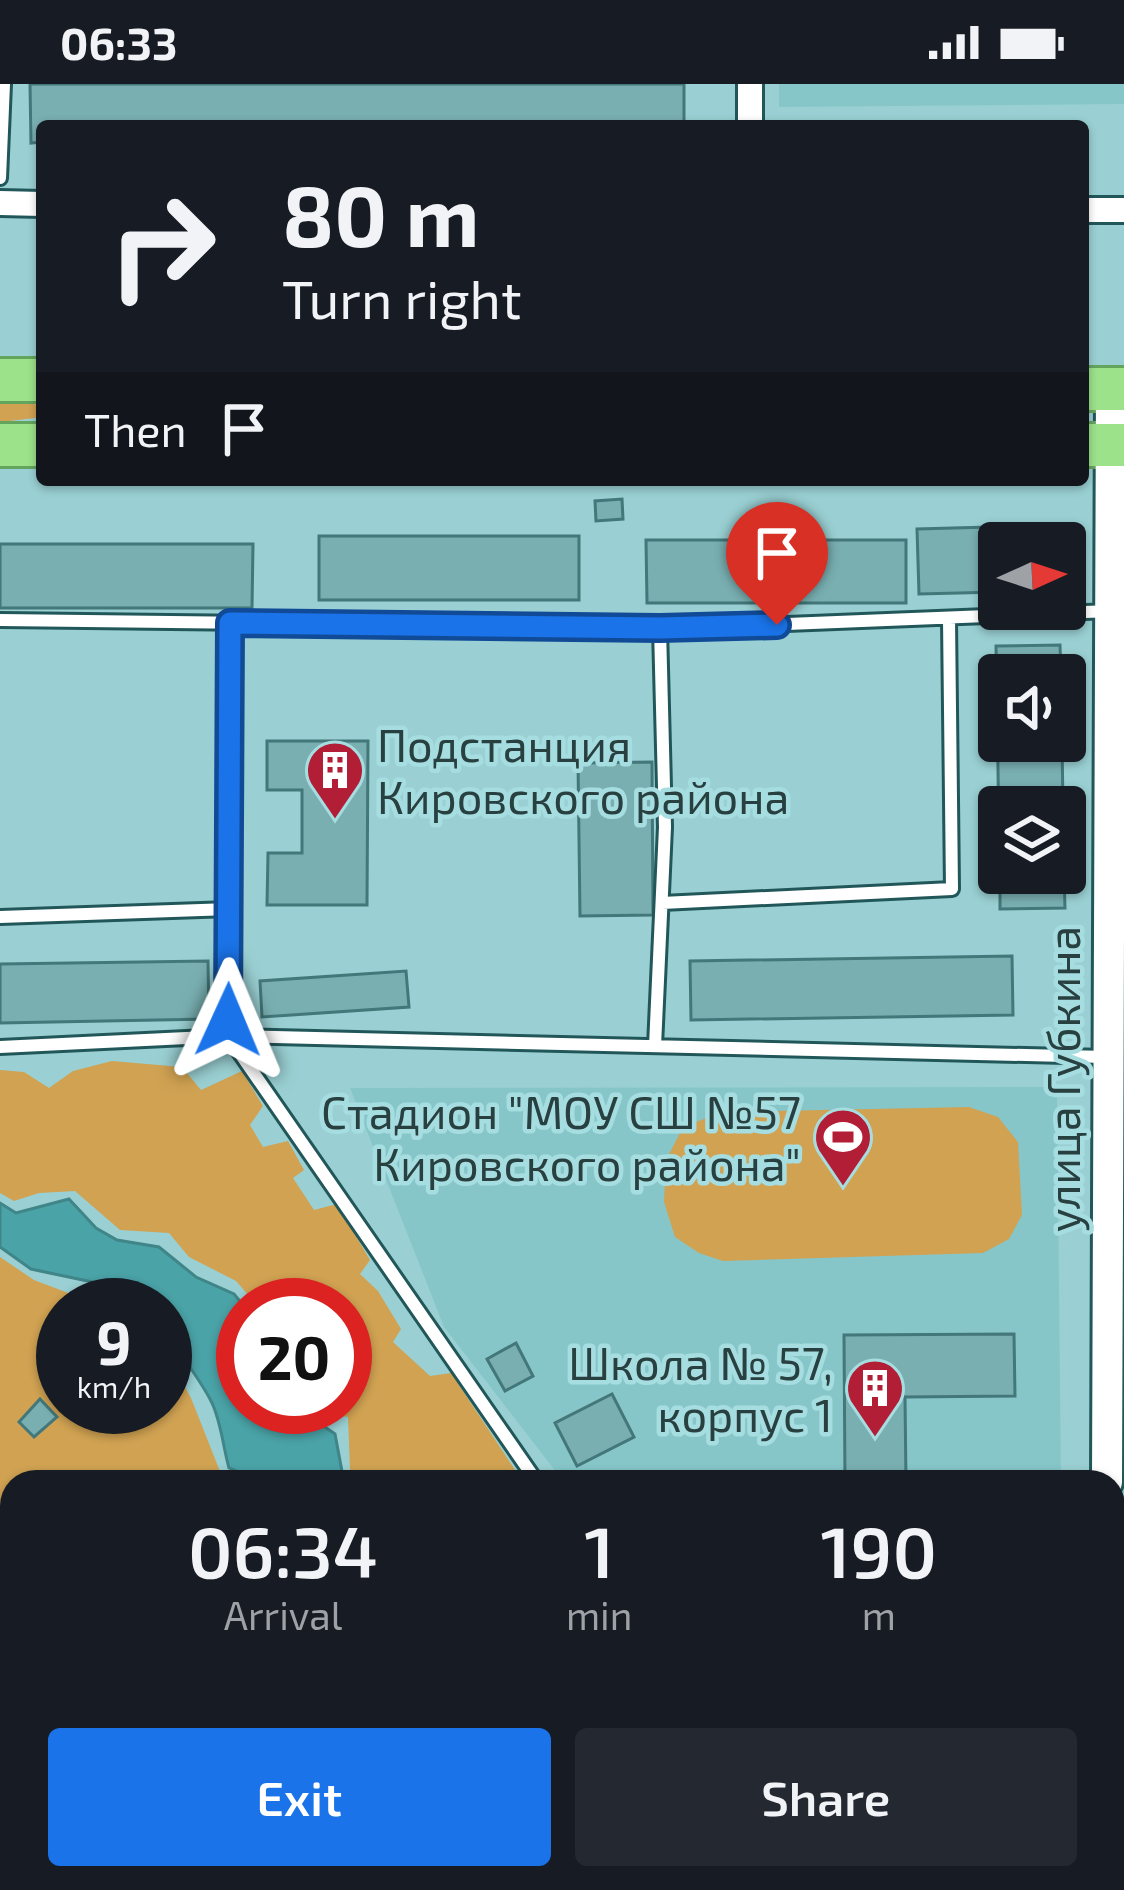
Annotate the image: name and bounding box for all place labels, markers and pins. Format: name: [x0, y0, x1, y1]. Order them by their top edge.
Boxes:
pin: [726, 502, 828, 625]
place label: Подстанция Кировского района: [377, 717, 789, 823]
building icon: Подстанция Кировского района: [304, 739, 366, 821]
place label: Стадион "МОУ СШ №57 Кировского района": [321, 1084, 801, 1190]
sports icon: Стадион "МОУ СШ №57 Кировского района": [812, 1106, 874, 1188]
place label: Школа № 57, корпус 1: [568, 1335, 833, 1442]
building icon: Школа № 57, корпус 1: [844, 1357, 906, 1439]

